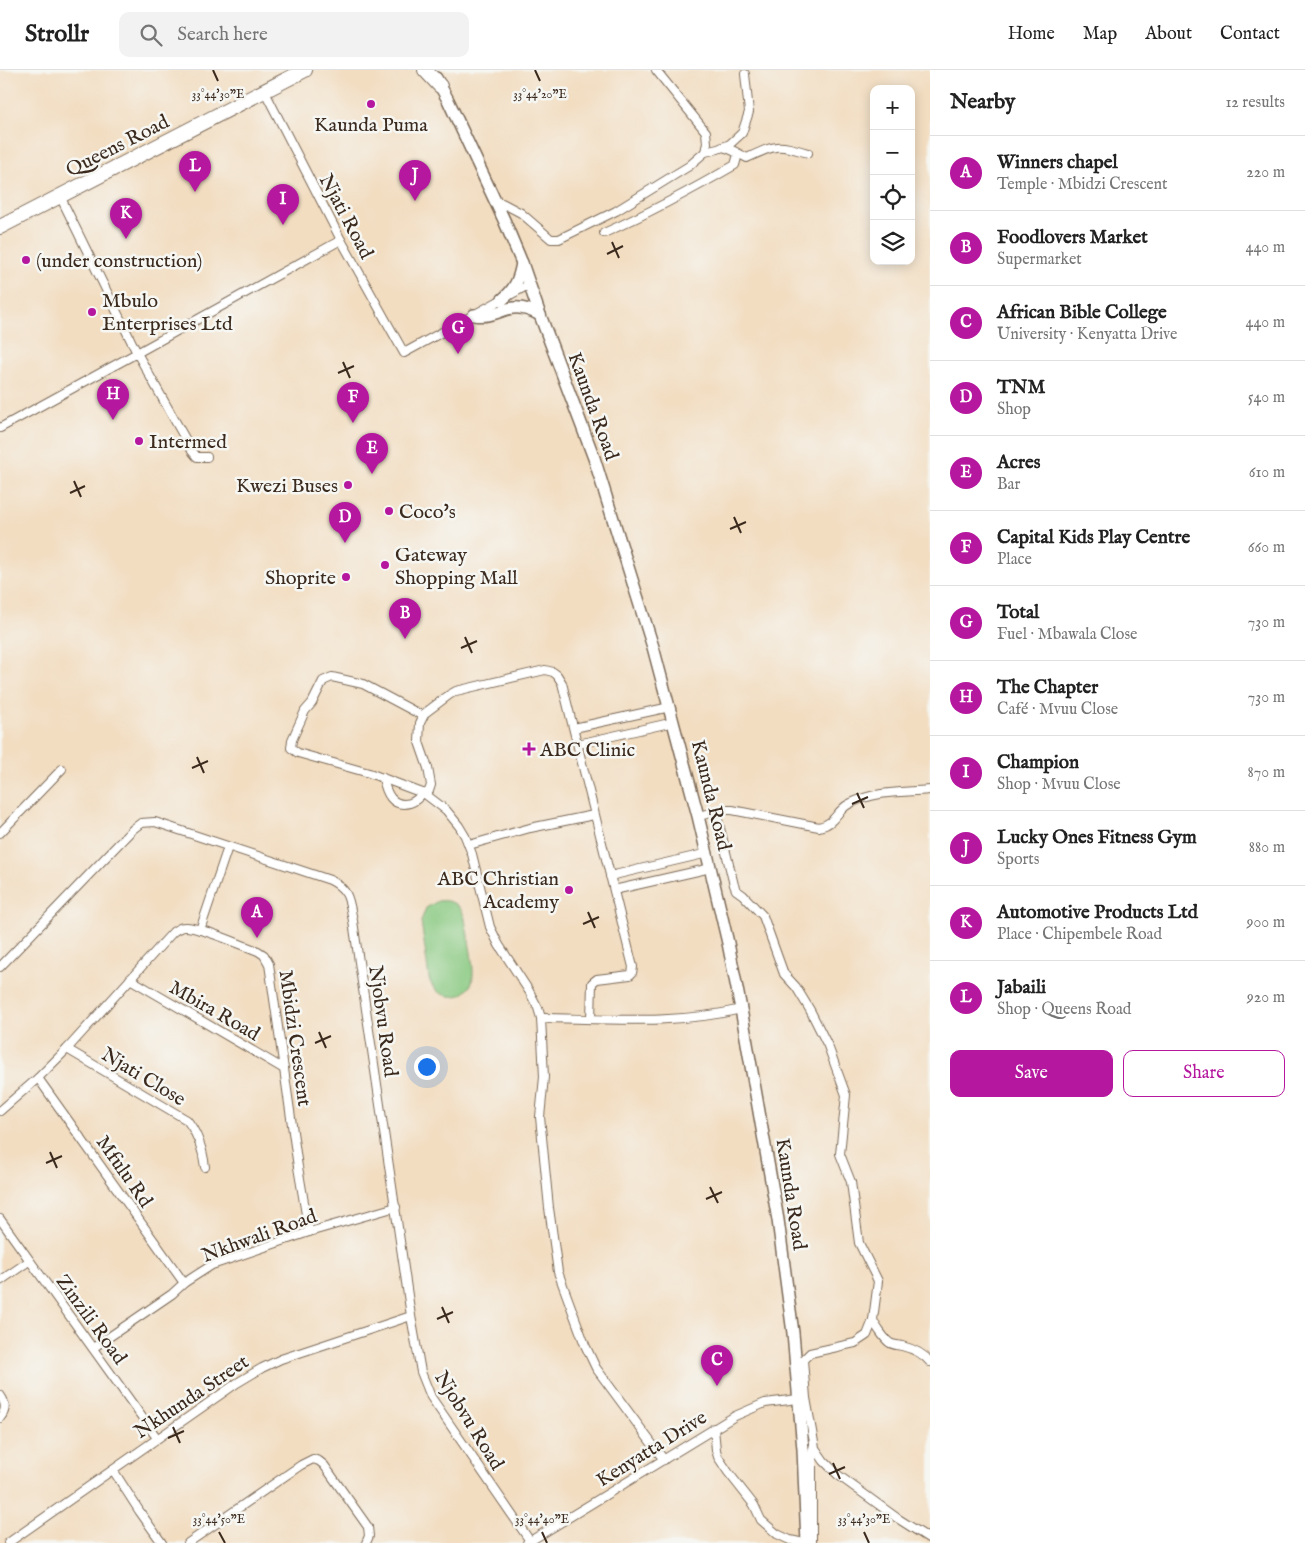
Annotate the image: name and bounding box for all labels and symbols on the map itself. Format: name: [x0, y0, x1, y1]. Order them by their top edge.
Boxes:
text: 33°44'30"E: [192, 87, 244, 102]
text: 33°44'20"E: [513, 87, 567, 102]
marker: Kaunda Puma: [365, 98, 377, 110]
street label: Queens Road: [62, 110, 174, 183]
place label: Kaunda Puma: [314, 113, 428, 138]
pin: L: [179, 151, 211, 192]
pin: J: [399, 160, 431, 201]
street label: Njati Road: [313, 170, 379, 264]
pin: I: [267, 184, 299, 225]
pin: K: [110, 198, 142, 239]
place label: (under construction): [36, 249, 202, 274]
marker: (under construction): [20, 254, 32, 266]
place label: Mbulo Enterprises Ltd: [102, 289, 233, 337]
marker: Mbulo Enterprises Ltd: [86, 306, 98, 318]
pin: G: [442, 313, 474, 354]
street label: Kaunda Road: [562, 349, 624, 464]
pin: H: [97, 379, 129, 420]
pin: F: [337, 382, 369, 423]
place label: Intermed: [149, 430, 227, 455]
pin: E: [356, 433, 388, 474]
marker: Intermed: [133, 435, 145, 447]
place label: Kwezi Buses: [236, 474, 338, 499]
marker: Kwezi Buses: [342, 479, 354, 491]
place label: Coco's: [399, 500, 456, 525]
pin: D: [329, 502, 361, 543]
marker: Coco's: [383, 505, 395, 517]
place label: Gateway Shopping Mall: [395, 543, 518, 591]
marker: Gateway Shopping Mall: [379, 559, 391, 571]
place label: Shoprite: [265, 566, 336, 591]
marker: Shoprite: [340, 571, 352, 583]
pin: B: [389, 598, 421, 639]
place label: ABC Clinic: [539, 738, 635, 763]
street label: Kaunda Road: [685, 738, 736, 854]
marker: ABC Clinic: [522, 742, 536, 756]
place label: ABC Christian Academy: [436, 867, 559, 915]
marker: ABC Christian Academy: [563, 884, 575, 896]
pin: A: [241, 897, 273, 938]
street label: Njobvu Road: [362, 964, 403, 1079]
street label: Mbidzi Crescent: [273, 968, 316, 1108]
street label: Mbira Road: [165, 975, 264, 1047]
street label: Njati Close: [97, 1042, 190, 1112]
your location: [414, 1054, 440, 1080]
street label: Mfulu Rd: [90, 1131, 158, 1213]
street label: Kaunda Road: [769, 1136, 812, 1252]
street label: Nkhwali Road: [199, 1204, 321, 1269]
street label: Zinzili Road: [50, 1270, 132, 1370]
pin: C: [701, 1345, 733, 1386]
street label: Nkhunda Street: [130, 1350, 254, 1445]
street label: Njobvu Road: [428, 1367, 509, 1475]
street label: Kenyatta Drive: [592, 1405, 712, 1493]
text: 33°44'50"E: [193, 1512, 245, 1527]
text: 33°44'40"E: [515, 1512, 569, 1527]
text: 33°44'30"E: [838, 1512, 890, 1527]

